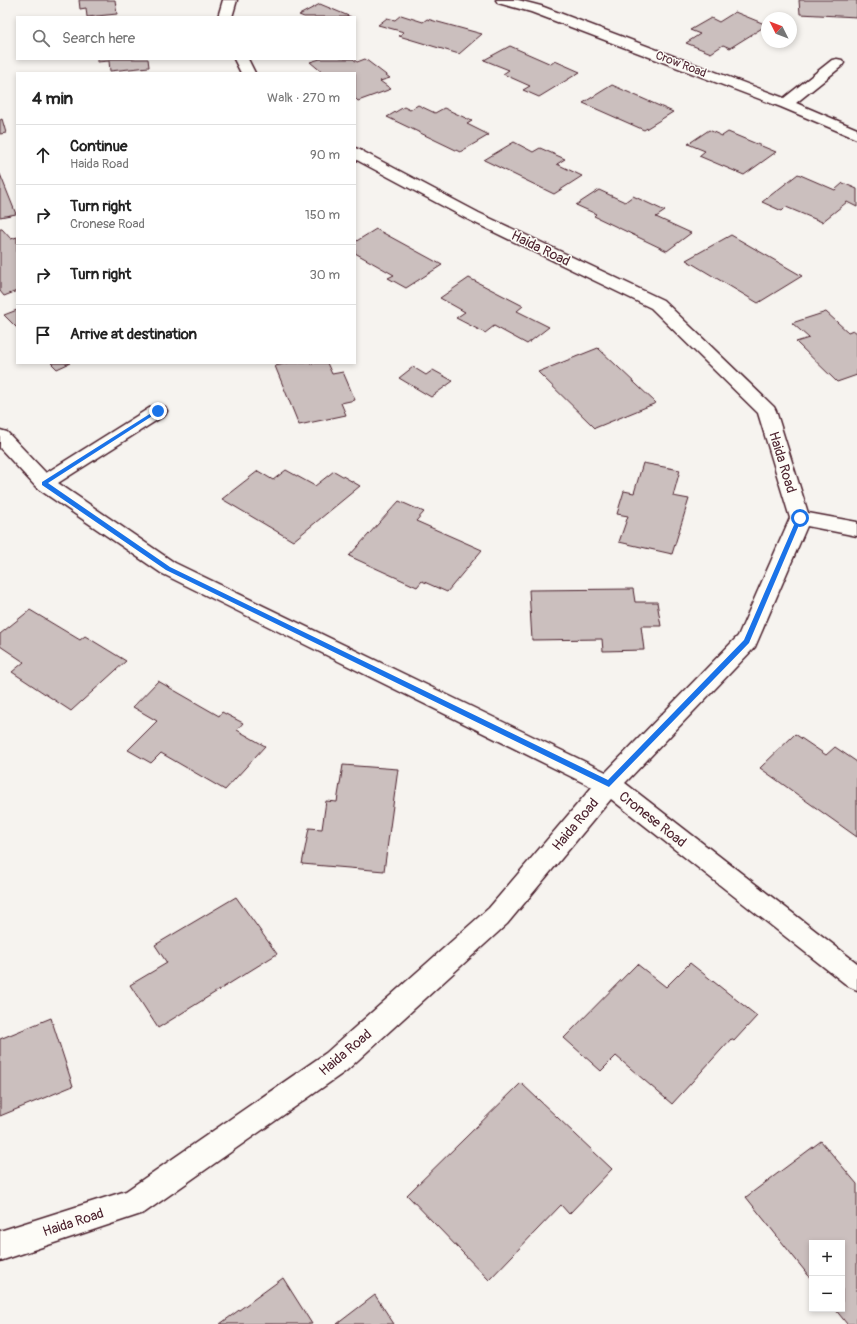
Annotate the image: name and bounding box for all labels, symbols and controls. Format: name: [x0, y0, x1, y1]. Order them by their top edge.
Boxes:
north arrow: [761, 12, 797, 48]
search box: [16, 16, 356, 60]
icon: search: [30, 27, 52, 49]
text: Search here: [62, 29, 135, 48]
street label: Crow Road: [653, 48, 709, 81]
text: 4 min: [32, 88, 73, 109]
text: Walk · 270 m: [267, 90, 340, 106]
text: Continue: [70, 137, 128, 156]
icon: ahead: [32, 144, 54, 166]
text: 90 m: [310, 147, 340, 163]
text: Haida Road: [70, 156, 129, 172]
text: Turn right: [70, 197, 131, 216]
icon: right: [32, 204, 54, 226]
text: 150 m: [305, 207, 340, 223]
text: Cronese Road: [70, 216, 145, 232]
street label: Haida Road: [509, 227, 573, 270]
icon: right: [32, 264, 54, 286]
text: Turn right: [70, 265, 131, 284]
text: 30 m: [310, 267, 340, 283]
icon: arrive: [32, 324, 54, 346]
text: Arrive at destination: [70, 325, 197, 344]
route end: [149, 402, 167, 420]
street label: Haida Road: [765, 429, 800, 495]
route start: [791, 509, 809, 527]
street label: Cronese Road: [616, 788, 690, 851]
street label: Haida Road: [549, 795, 602, 854]
street label: Haida Road: [316, 1025, 375, 1079]
street label: Haida Road: [40, 1205, 106, 1240]
map controls: [809, 1240, 845, 1312]
button: +: [809, 1240, 845, 1276]
button: −: [809, 1276, 845, 1312]

